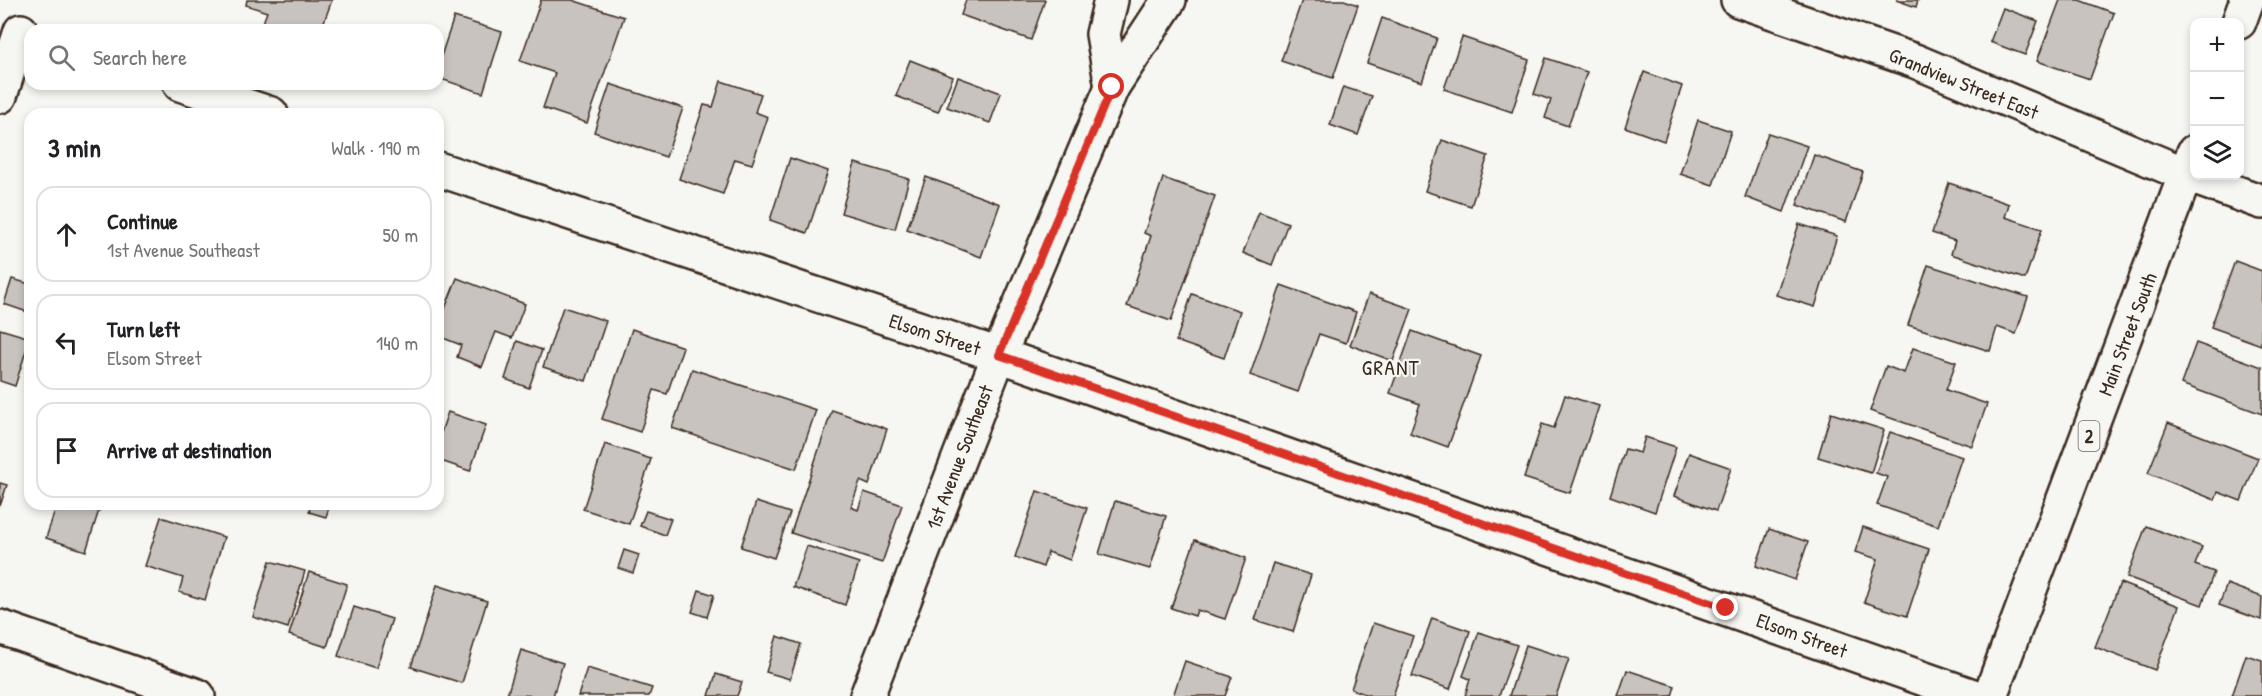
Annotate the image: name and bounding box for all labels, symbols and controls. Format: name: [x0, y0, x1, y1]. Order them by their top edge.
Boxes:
map controls: [2190, 18, 2244, 180]
button: +: [2190, 18, 2244, 72]
search box: [24, 24, 444, 90]
icon: search: [45, 41, 78, 74]
street label: Grandview Street East: [1885, 41, 2044, 126]
text: Search here: [93, 42, 187, 72]
button: −: [2190, 72, 2244, 126]
route start: [1098, 73, 1124, 99]
button: layers: [2190, 126, 2244, 180]
text: 3 min: [48, 130, 101, 165]
text: Walk · 190 m: [331, 134, 420, 161]
text: Continue: [107, 206, 178, 236]
icon: ahead: [50, 218, 83, 251]
text: 50 m: [382, 221, 418, 248]
text: 1st Avenue Southeast: [107, 236, 260, 263]
street label: Main Street South: [2091, 269, 2163, 399]
street label: Elsom Street: [886, 307, 985, 362]
text: Turn left: [107, 314, 180, 344]
icon: left: [50, 326, 83, 359]
text: 140 m: [376, 329, 418, 356]
text: Elsom Street: [107, 344, 202, 371]
district label: GRANT: [1362, 353, 1420, 382]
street label: 1st Avenue Southeast: [919, 380, 999, 533]
road number: 2: [2078, 421, 2100, 451]
icon: arrive: [50, 434, 83, 467]
text: Arrive at destination: [107, 435, 272, 465]
route end: [1712, 594, 1738, 620]
street label: Elsom Street: [1753, 606, 1852, 664]

